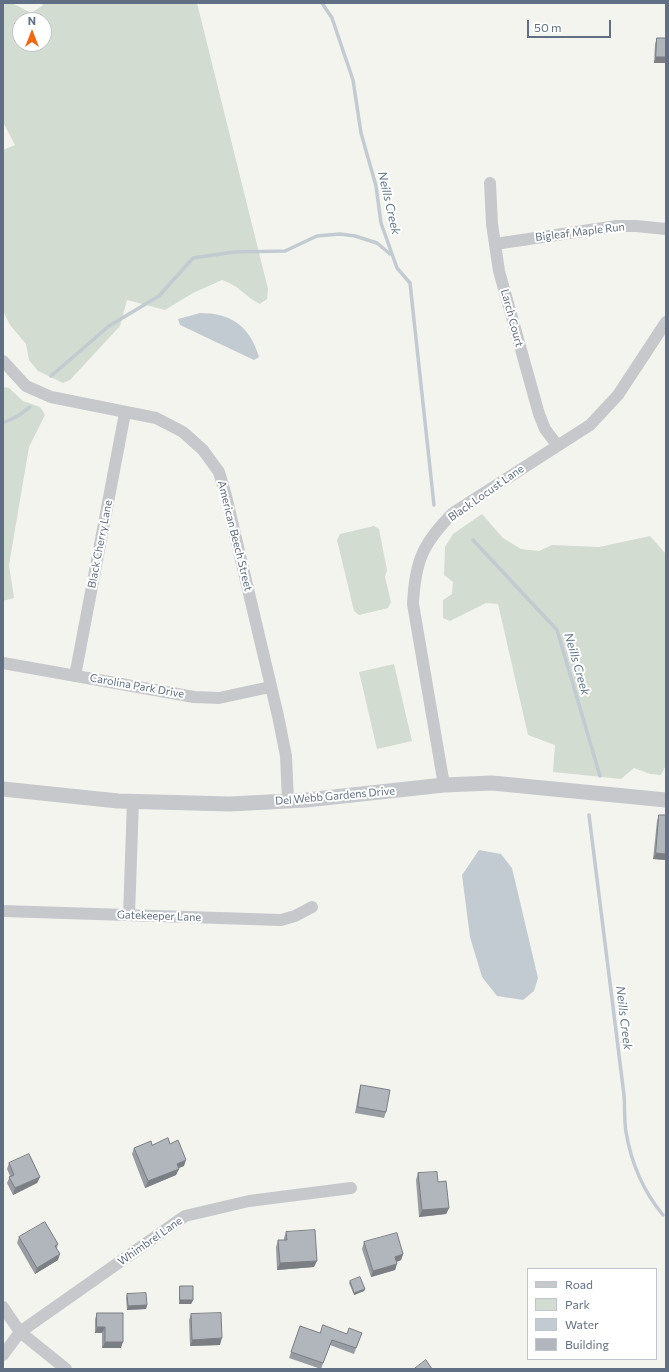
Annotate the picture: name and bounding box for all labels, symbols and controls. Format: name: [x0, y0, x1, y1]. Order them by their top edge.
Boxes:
north arrow: [12, 12, 52, 52]
scale bar: [529, 12, 613, 38]
text: N: [28, 14, 36, 27]
text: 50 m: [534, 20, 562, 34]
water label: Neills Creek: [375, 170, 403, 236]
street label: Bigleaf Maple Run: [535, 220, 625, 244]
street label: Larch Court: [498, 288, 526, 348]
street label: Black Locust Lane: [446, 462, 526, 524]
street label: American Beech Street: [215, 479, 255, 593]
street label: Black Cherry Lane: [85, 499, 115, 589]
water label: Neills Creek: [561, 631, 593, 697]
street label: Carolina Park Drive: [89, 671, 185, 701]
street label: Del Webb Gardens Drive: [274, 784, 396, 808]
street label: Gatekeeper Lane: [117, 908, 201, 924]
water label: Neills Creek: [613, 985, 635, 1051]
street label: Whimbrel Lane: [115, 1214, 185, 1268]
legend: [527, 1268, 657, 1360]
text: Road: [565, 1277, 593, 1291]
text: Park: [565, 1297, 590, 1311]
text: Water: [565, 1317, 599, 1331]
text: Building: [565, 1337, 609, 1351]

